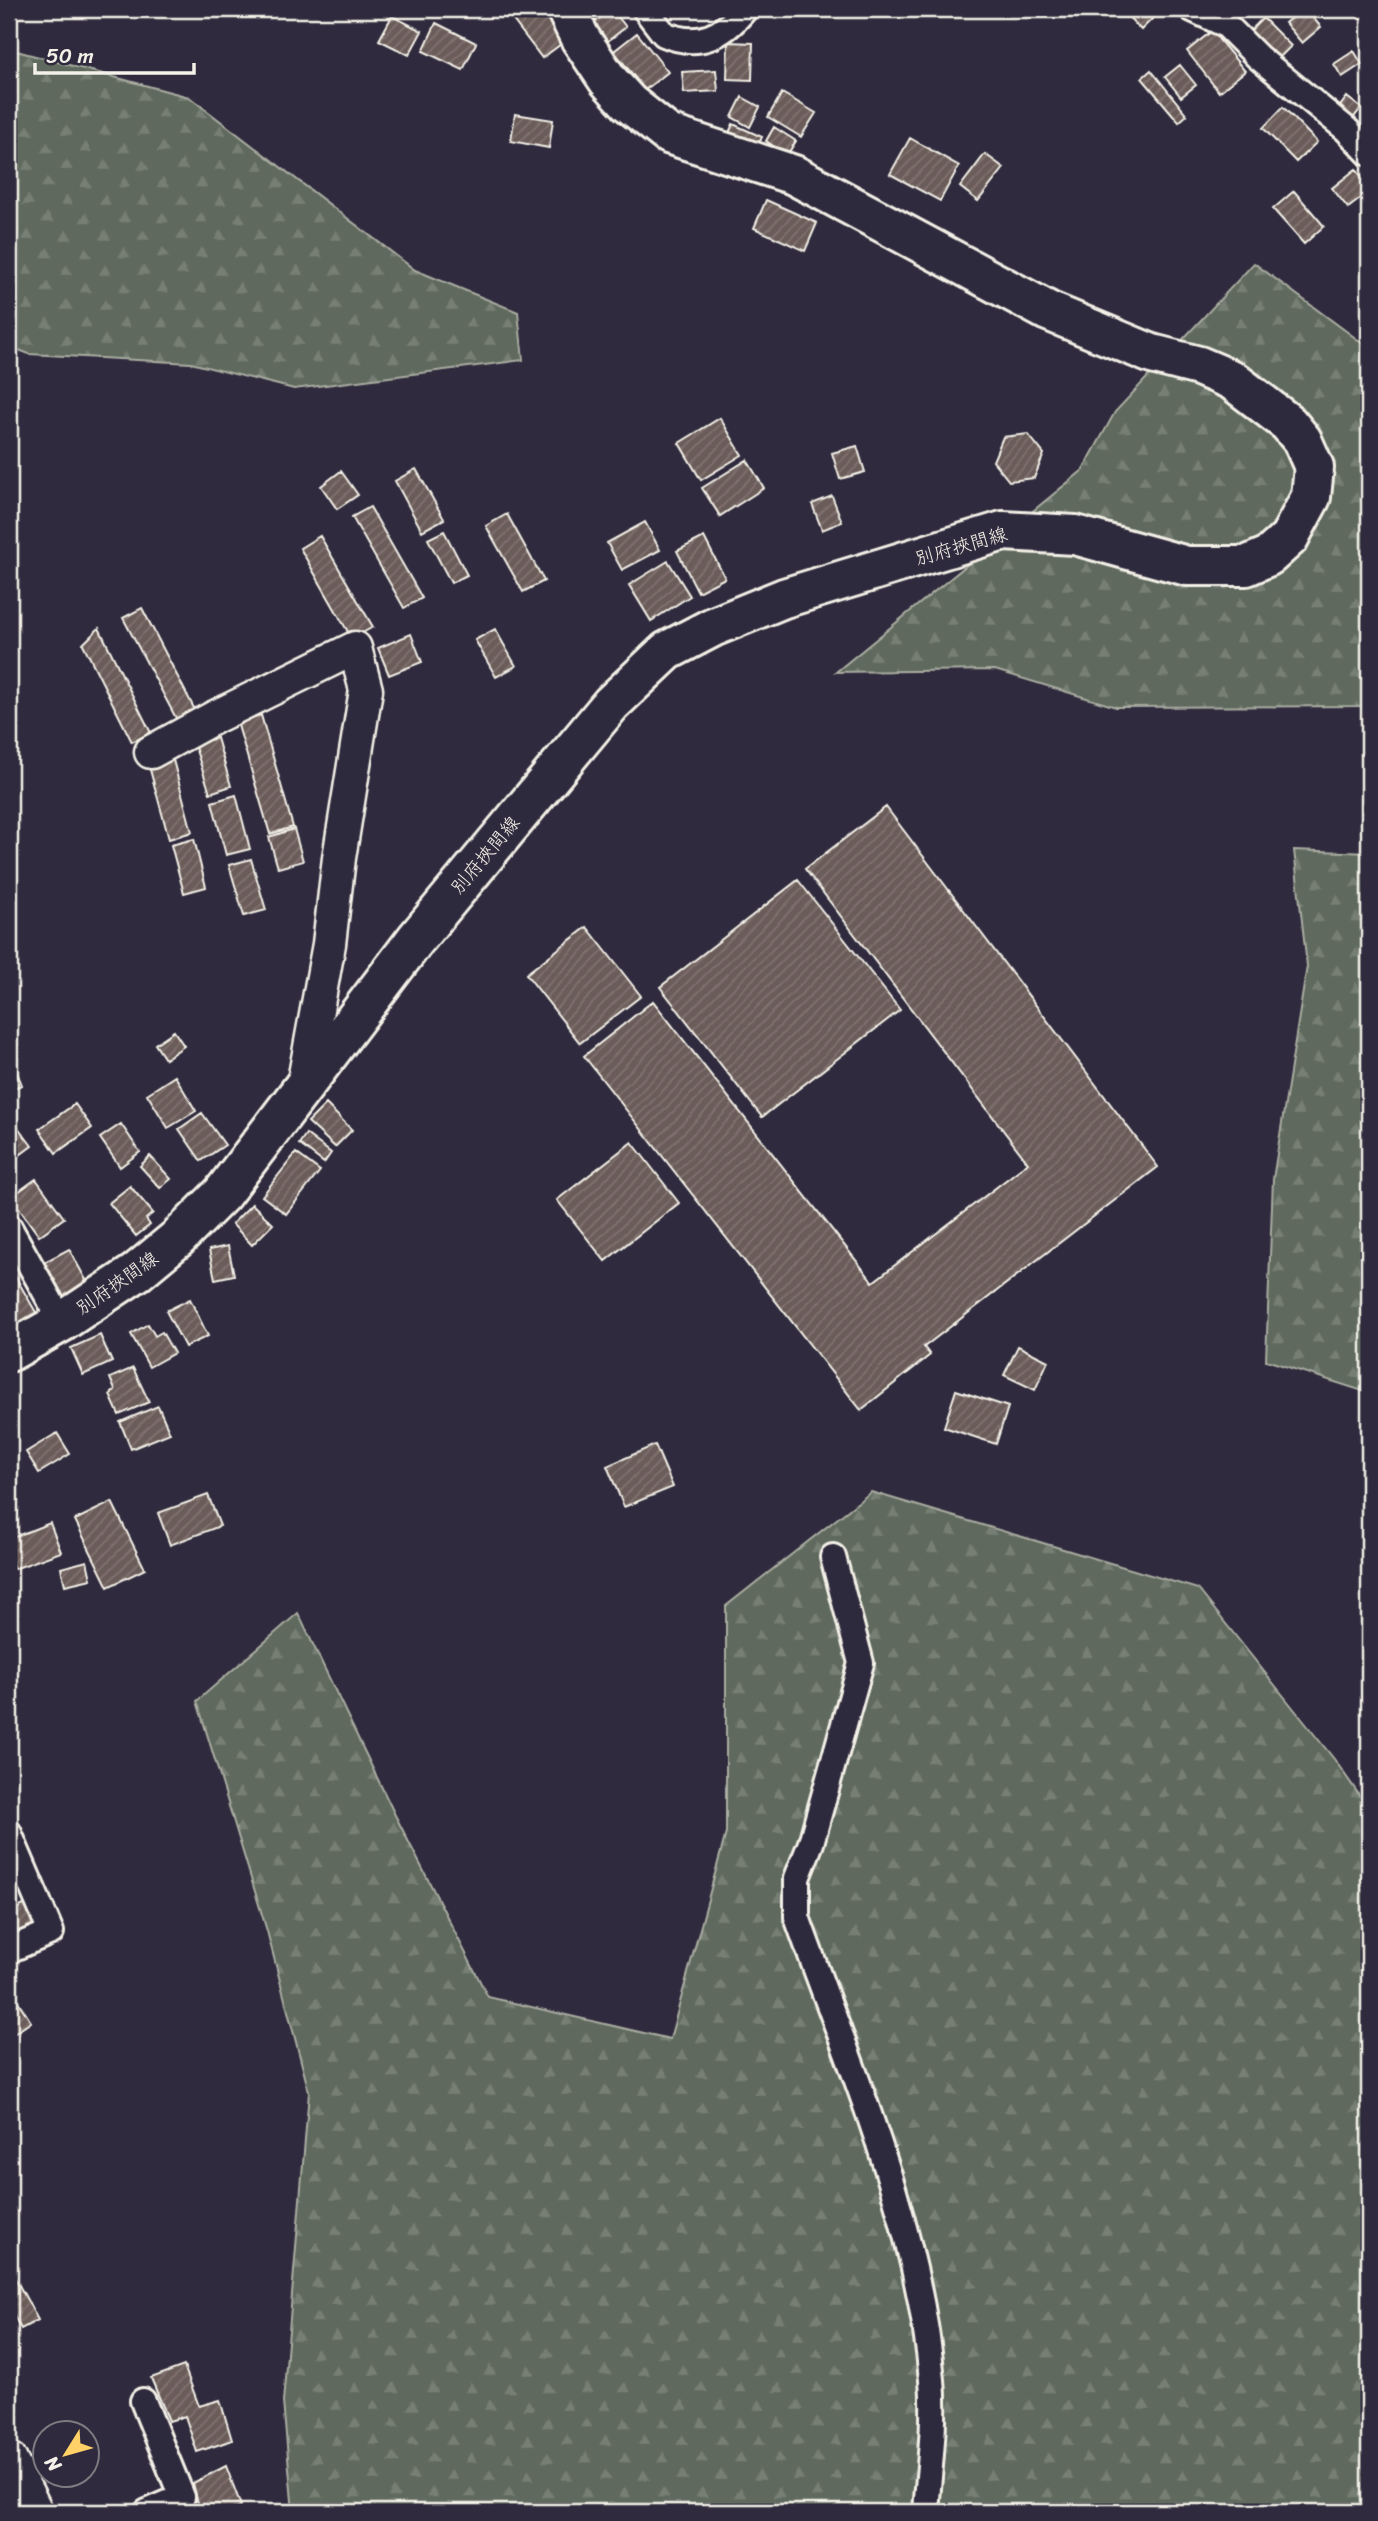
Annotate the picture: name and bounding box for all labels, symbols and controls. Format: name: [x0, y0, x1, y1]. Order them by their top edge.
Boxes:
scale bar: [35, 32, 194, 76]
text: 50 m: [46, 37, 94, 75]
street label: 別府挾間線: [911, 517, 1011, 575]
street label: 別府挾間線: [442, 808, 528, 902]
street label: 別府挾間線: [69, 1242, 165, 1324]
north arrow: [32, 2420, 102, 2490]
text: N: [35, 2448, 71, 2480]

